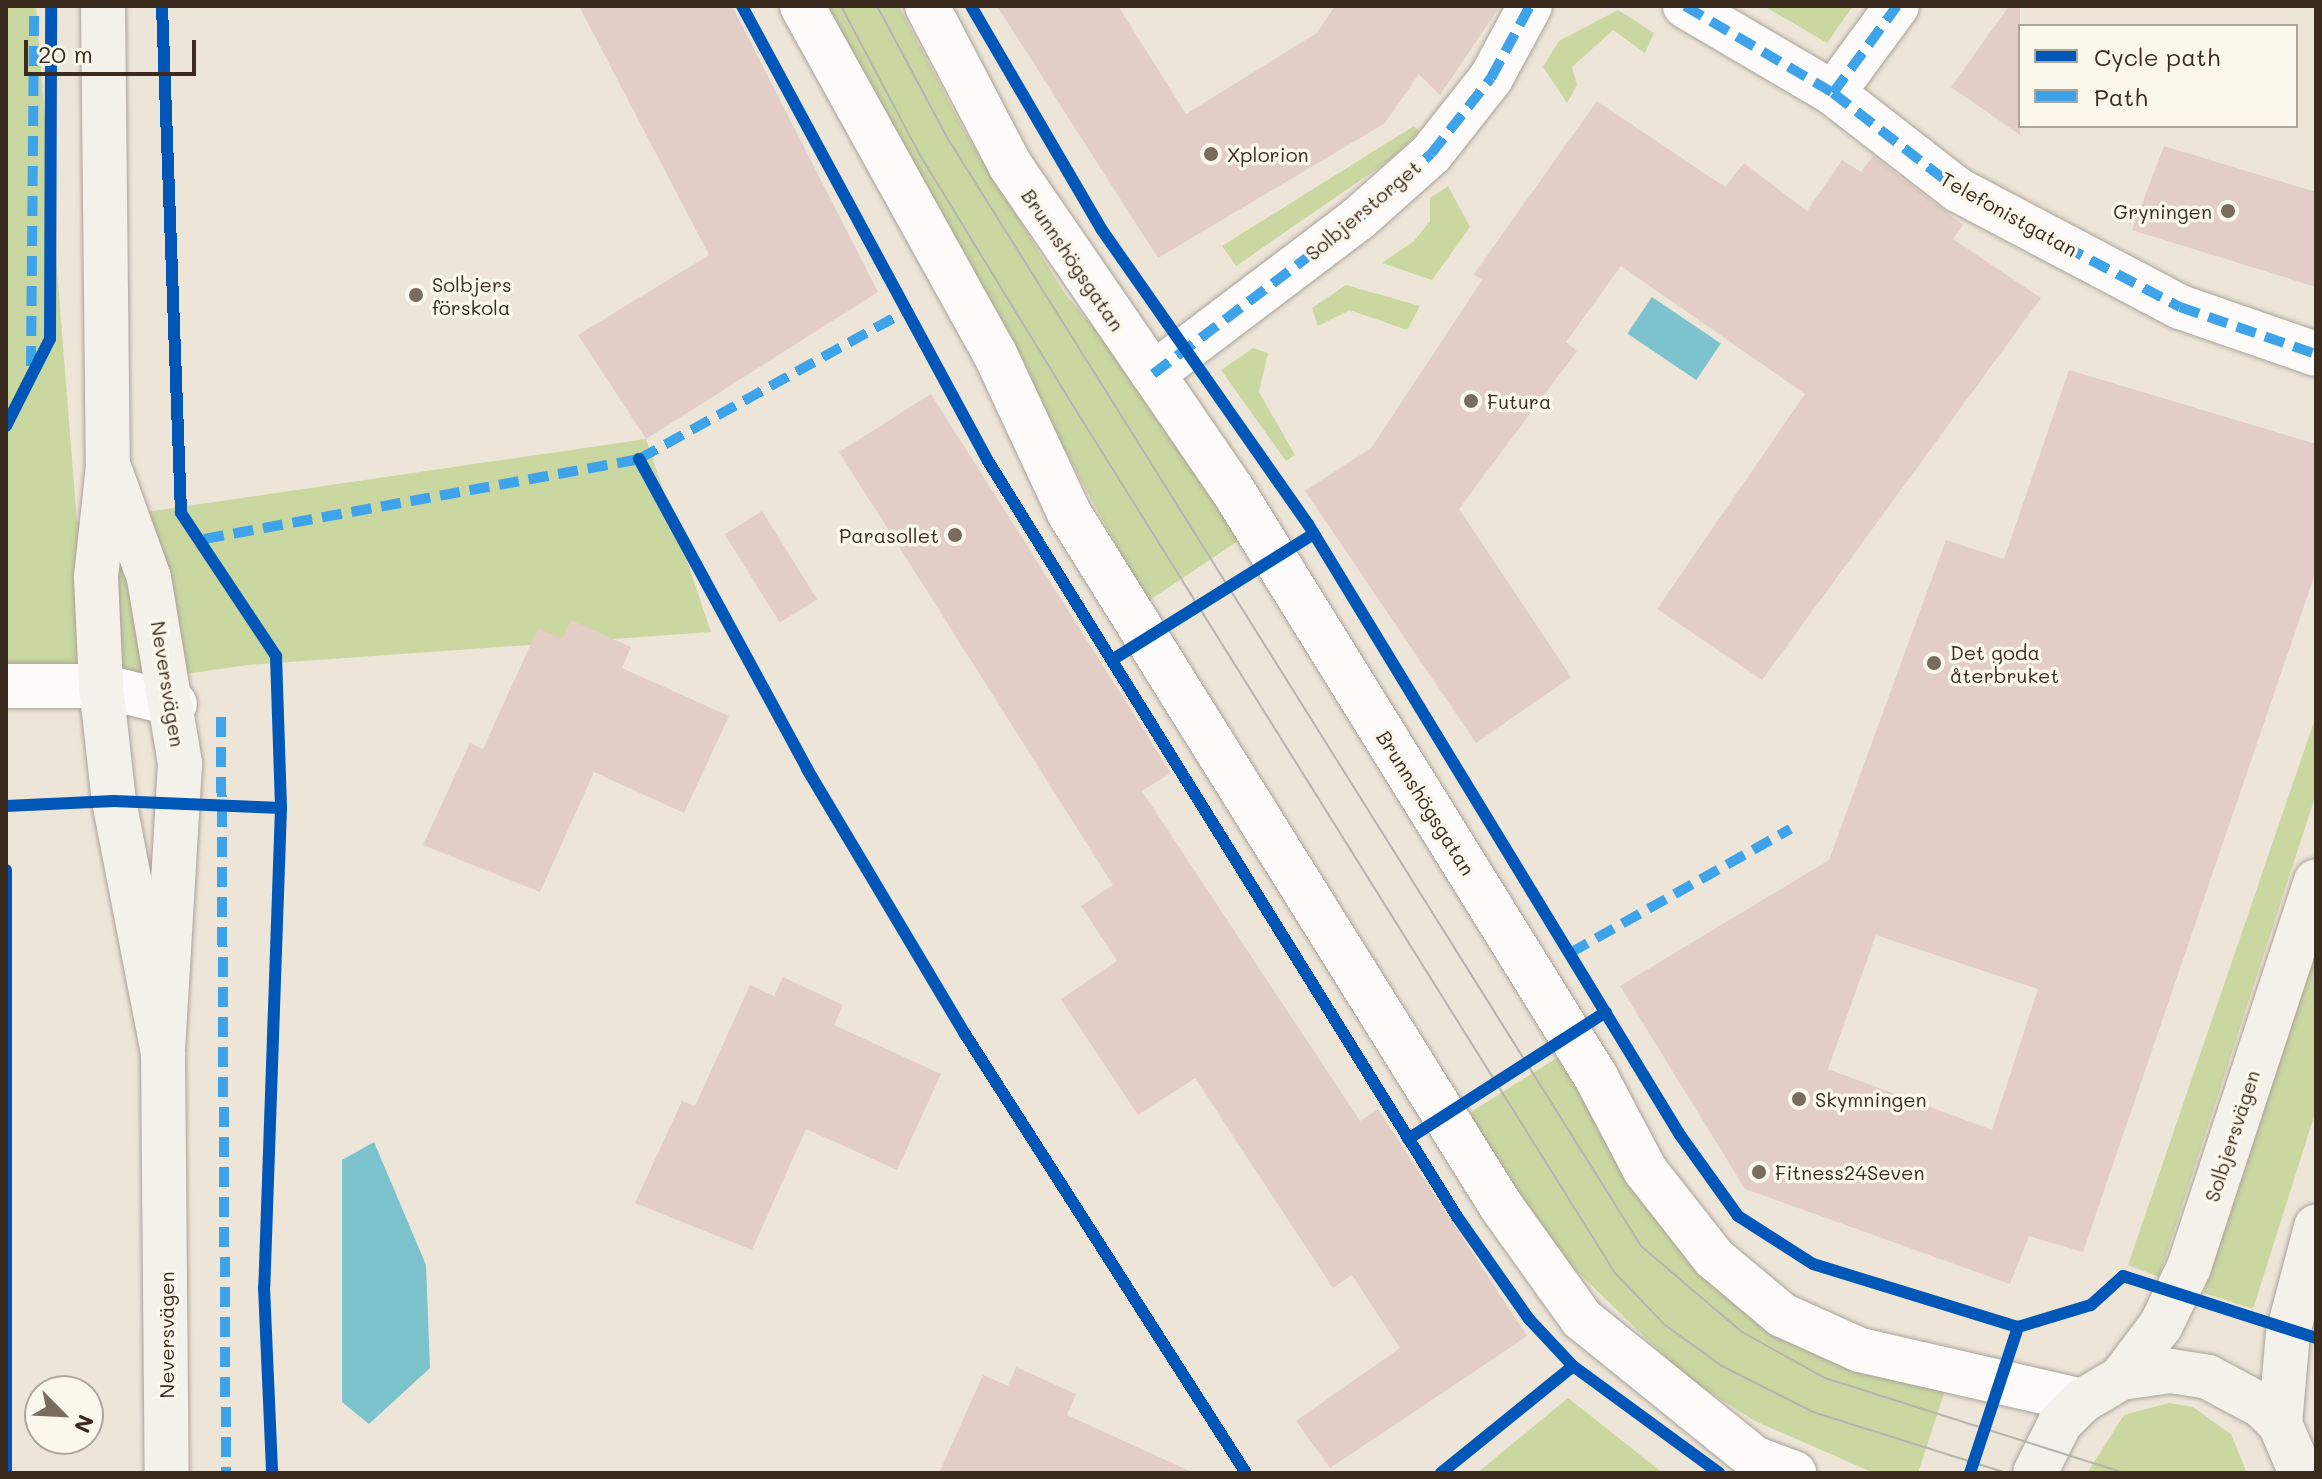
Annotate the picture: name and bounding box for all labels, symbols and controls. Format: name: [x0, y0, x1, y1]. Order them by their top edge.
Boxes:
scale bar: [28, 24, 200, 74]
legend: [2018, 24, 2298, 128]
text: 20 m: [38, 38, 93, 69]
text: Cycle path: [2094, 41, 2220, 72]
text: Path: [2094, 81, 2148, 112]
place label: Xplorion: [1227, 142, 1309, 166]
marker: Xplorion: [1202, 145, 1220, 163]
street label: Solbjerstorget: [1300, 155, 1426, 265]
street label: Telefonistgatan: [1936, 166, 2082, 262]
street label: Brunnshögsgatan: [1017, 184, 1129, 336]
place label: Gryningen: [2113, 199, 2212, 223]
marker: Gryningen: [2219, 202, 2237, 220]
place label: Solbjers förskola: [432, 272, 512, 319]
marker: Solbjers förskola: [407, 286, 425, 304]
place label: Futura: [1487, 389, 1551, 413]
marker: Futura: [1462, 392, 1480, 410]
place label: Parasollet: [839, 523, 939, 547]
marker: Parasollet: [946, 526, 964, 544]
street label: Neversvägen: [146, 619, 190, 749]
place label: Det goda återbruket: [1950, 640, 2059, 687]
marker: Det goda återbruket: [1925, 654, 1943, 672]
street label: Brunnshögsgatan: [1372, 726, 1480, 880]
street label: Solbjersvägen: [2199, 1067, 2265, 1205]
place label: Skymningen: [1815, 1087, 1927, 1111]
marker: Skymningen: [1790, 1090, 1808, 1108]
place label: Fitness24Seven: [1775, 1160, 1925, 1184]
marker: Fitness24Seven: [1750, 1163, 1768, 1181]
street label: Neversvägen: [154, 1271, 178, 1399]
north arrow: [24, 1375, 104, 1455]
text: N: [68, 1411, 101, 1438]

